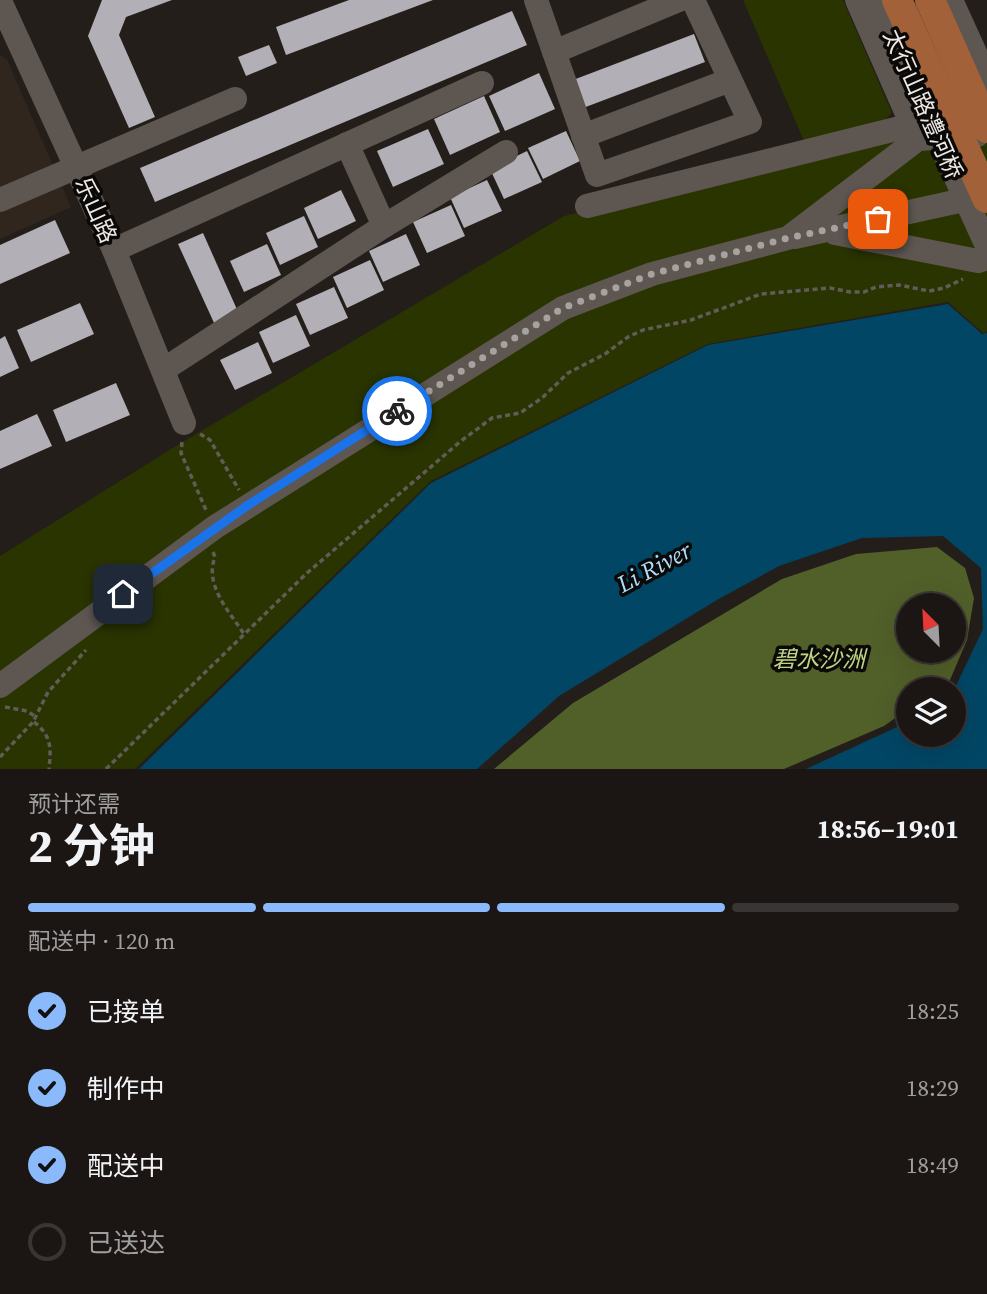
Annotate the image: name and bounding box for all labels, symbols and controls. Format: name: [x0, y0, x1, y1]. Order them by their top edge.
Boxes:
street label: 太行山路澧河桥: [876, 24, 970, 184]
street label: 乐山路: [67, 172, 125, 248]
pin: [848, 189, 908, 249]
icon: bag: [859, 200, 897, 238]
courier: [362, 376, 432, 446]
icon: bike: [378, 392, 416, 430]
water label: Li River: [610, 533, 698, 601]
pin: [93, 564, 153, 624]
icon: home: [104, 575, 142, 613]
north arrow: [896, 593, 966, 663]
map controls: [896, 593, 966, 747]
park label: 碧水沙洲: [773, 643, 868, 675]
button: layers: [896, 677, 966, 747]
text: 预计还需: [28, 788, 120, 820]
text: 18:56–19:01: [817, 811, 959, 847]
text: 2 分钟: [28, 814, 155, 877]
text: 配送中 · 120 m: [28, 925, 175, 957]
icon: check: [28, 992, 66, 1030]
text: 已接单: [87, 994, 165, 1030]
text: 18:25: [906, 995, 959, 1027]
icon: check: [28, 1069, 66, 1107]
text: 制作中: [87, 1071, 165, 1107]
text: 18:29: [906, 1072, 959, 1104]
icon: check: [28, 1146, 66, 1184]
text: 配送中: [87, 1148, 165, 1184]
text: 18:49: [906, 1149, 959, 1181]
text: 已送达: [87, 1225, 165, 1261]

